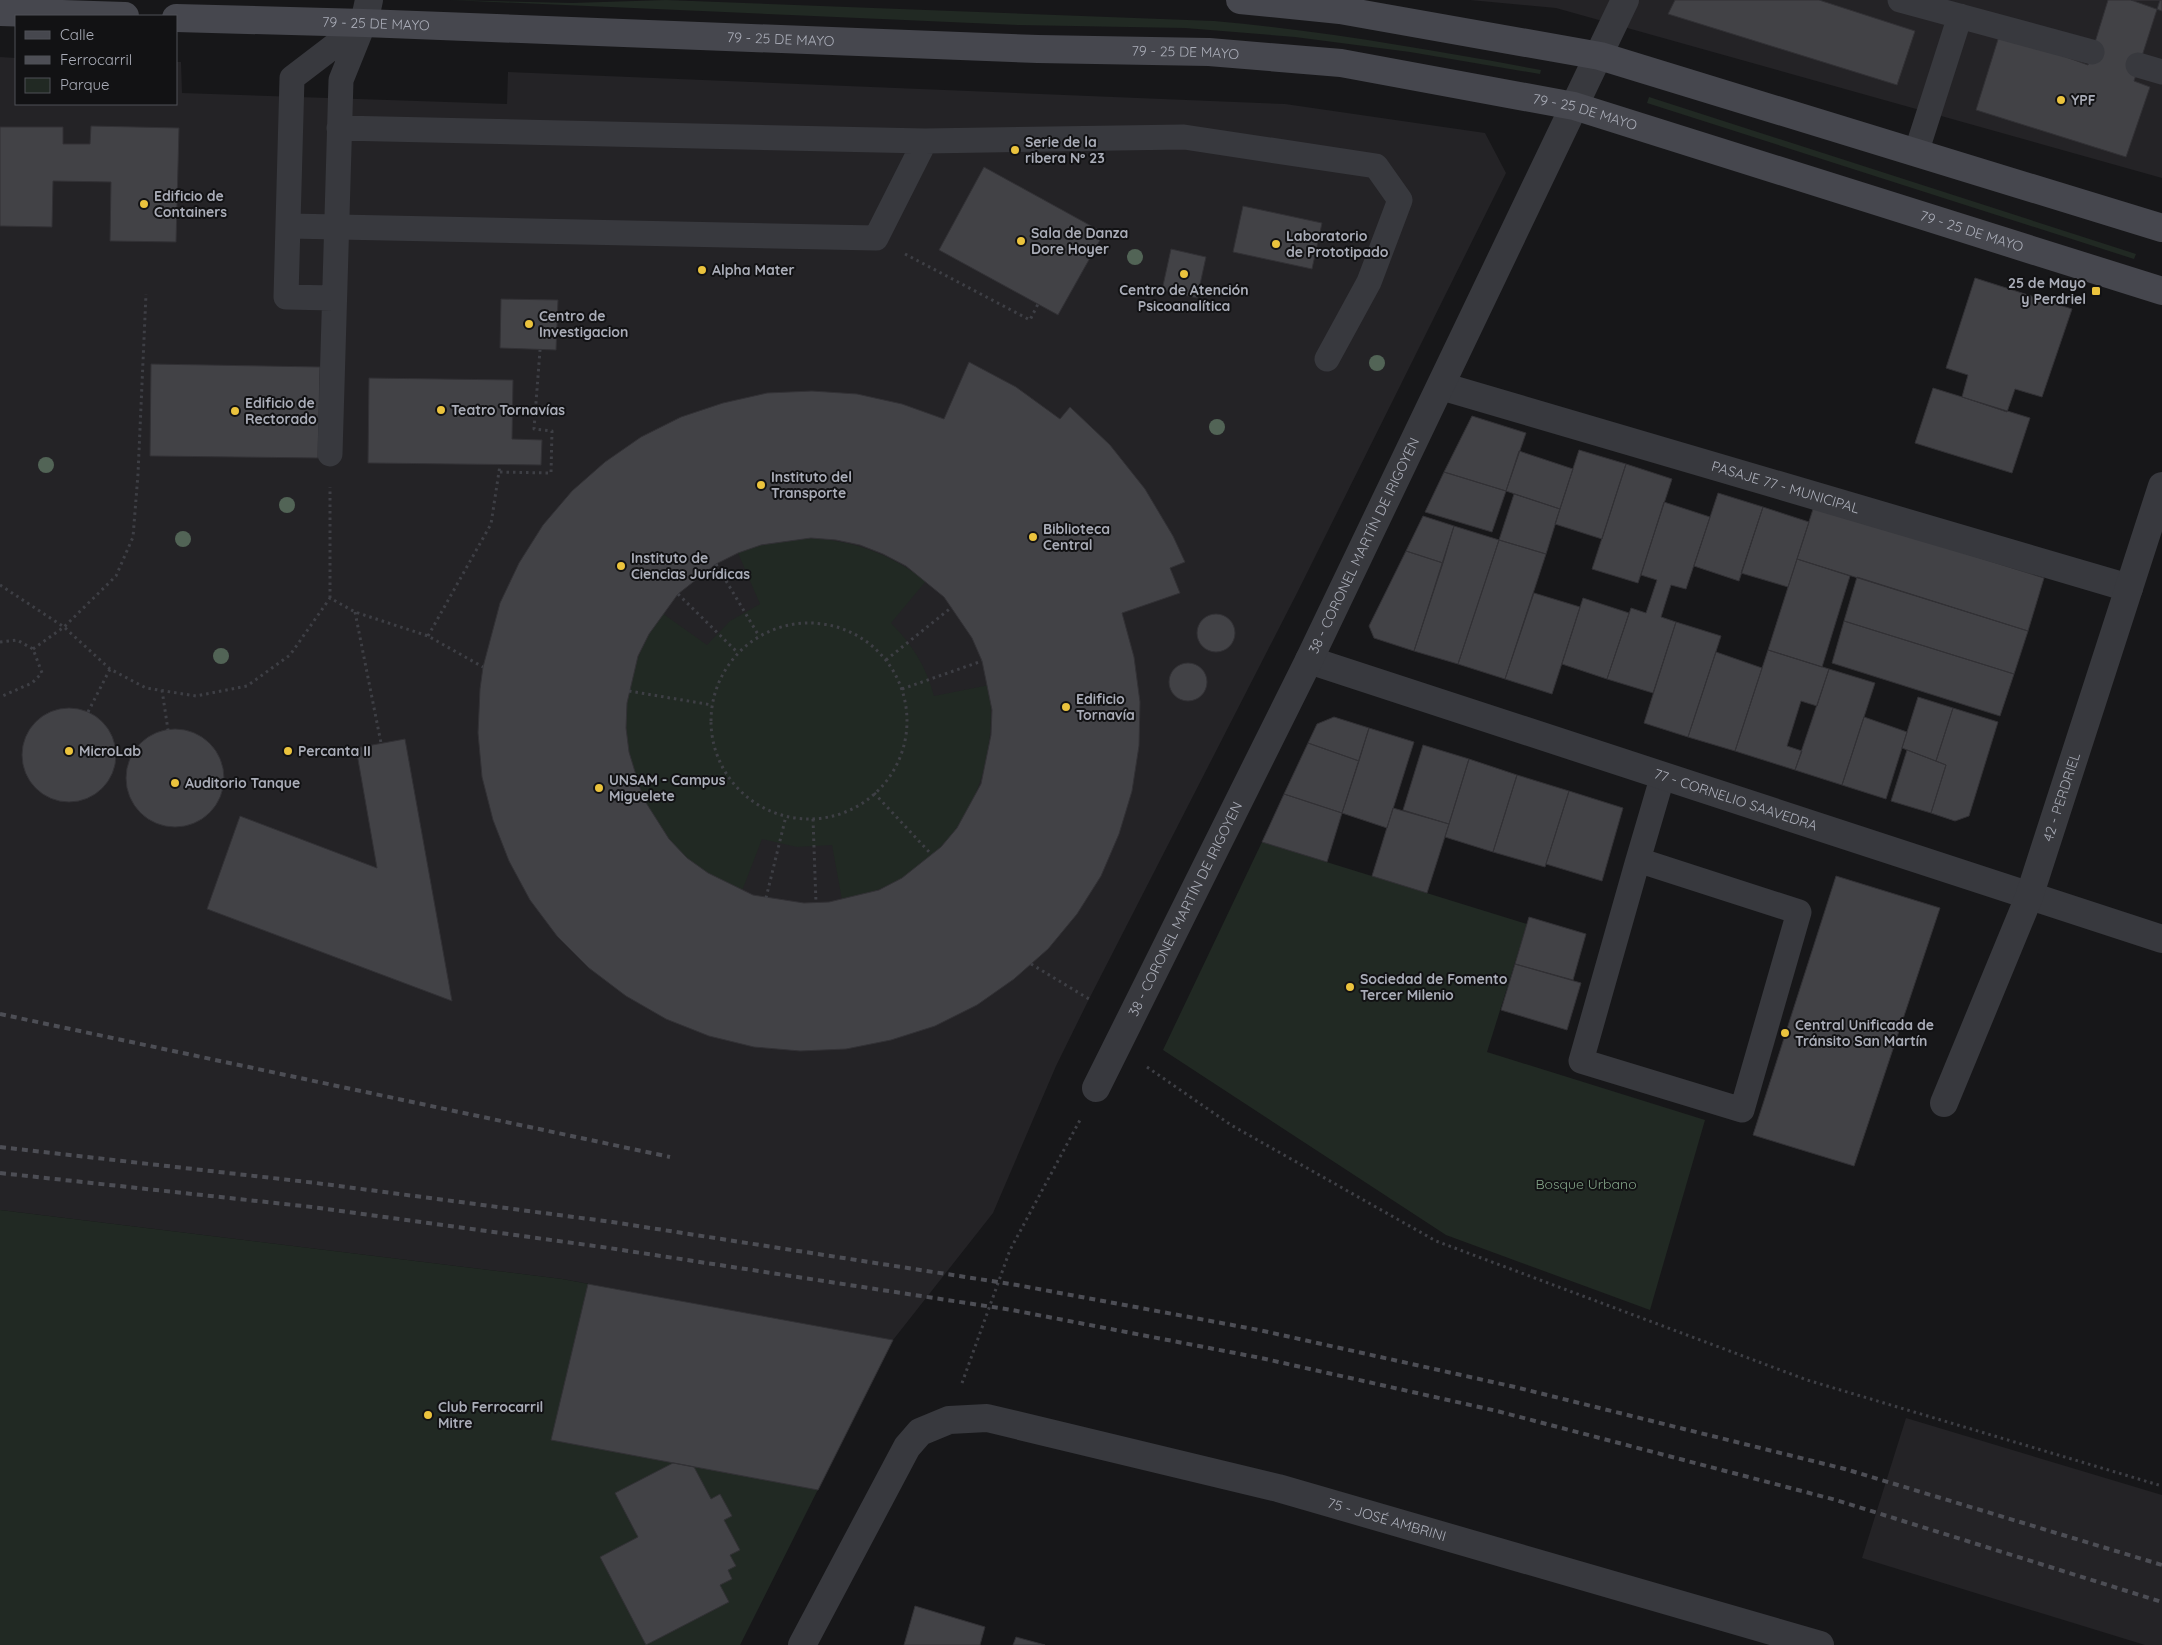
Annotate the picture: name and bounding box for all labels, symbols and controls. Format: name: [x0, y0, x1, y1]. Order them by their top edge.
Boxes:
street label: 79 - 25 DE MAYO: [322, 13, 430, 35]
legend: [15, 15, 178, 105]
text: Calle: [60, 25, 94, 44]
street label: 79 - 25 DE MAYO: [727, 28, 835, 50]
street label: 79 - 25 DE MAYO: [1132, 42, 1240, 63]
text: Ferrocarril: [60, 50, 132, 69]
text: Parque: [60, 75, 110, 94]
street label: 79 - 25 DE MAYO: [1531, 90, 1640, 134]
place label: YPF: [2071, 91, 2096, 109]
marker: YPF: [2055, 94, 2067, 106]
place label: Serie de la ribera Nº 23: [1025, 133, 1105, 167]
marker: Serie de la ribera Nº 23: [1009, 144, 1021, 156]
place label: Edificio de Containers: [154, 187, 227, 221]
marker: Edificio de Containers: [138, 198, 150, 210]
street label: 79 - 25 DE MAYO: [1918, 206, 2026, 256]
place label: Sala de Danza Dore Hoyer: [1031, 224, 1128, 258]
place label: Laboratorio de Prototipado: [1286, 227, 1389, 261]
marker: Sala de Danza Dore Hoyer: [1015, 235, 1027, 247]
marker: Laboratorio de Prototipado: [1270, 238, 1282, 250]
place label: Alpha Mater: [712, 261, 795, 279]
marker: Alpha Mater: [696, 264, 708, 276]
marker: Centro de Atención Psicoanalítica: [1178, 268, 1190, 280]
place label: 25 de Mayo y Perdriel: [2008, 274, 2086, 308]
place label: Centro de Atención Psicoanalítica: [1119, 281, 1249, 315]
marker: 25 de Mayo y Perdriel: [2090, 285, 2102, 297]
place label: Centro de Investigacion: [539, 307, 628, 341]
marker: Centro de Investigacion: [523, 318, 535, 330]
place label: Edificio de Rectorado: [245, 394, 317, 428]
place label: Teatro Tornavías: [451, 401, 565, 419]
marker: Teatro Tornavías: [435, 404, 447, 416]
marker: Edificio de Rectorado: [229, 405, 241, 417]
street label: 38 - CORONEL MARTÍN DE IRIGOYEN: [1304, 435, 1423, 657]
street label: PASAJE 77 - MUNICIPAL: [1709, 457, 1862, 518]
place label: Instituto del Transporte: [771, 468, 852, 502]
marker: Instituto del Transporte: [755, 479, 767, 491]
place label: Biblioteca Central: [1043, 520, 1110, 554]
marker: Biblioteca Central: [1027, 531, 1039, 543]
place label: Instituto de Ciencias Jurídicas: [631, 549, 750, 583]
marker: Instituto de Ciencias Jurídicas: [615, 560, 627, 572]
place label: Edificio Tornavía: [1076, 690, 1135, 724]
marker: Edificio Tornavía: [1060, 701, 1072, 713]
place label: MicroLab: [79, 742, 141, 760]
place label: Percanta II: [298, 742, 371, 760]
marker: MicroLab: [63, 745, 75, 757]
marker: Percanta II: [282, 745, 294, 757]
street label: 42 - PERDRIEL: [2039, 750, 2084, 844]
street label: 77 - CORNELIO SAAVEDRA: [1652, 764, 1820, 835]
place label: UNSAM - Campus Miguelete: [609, 771, 726, 805]
place label: Auditorio Tanque: [185, 774, 300, 792]
marker: Auditorio Tanque: [169, 777, 181, 789]
marker: UNSAM - Campus Miguelete: [593, 782, 605, 794]
street label: 38 - CORONEL MARTÍN DE IRIGOYEN: [1124, 799, 1246, 1019]
place label: Sociedad de Fomento Tercer Milenio: [1360, 970, 1508, 1004]
marker: Sociedad de Fomento Tercer Milenio: [1344, 981, 1356, 993]
place label: Central Unificada de Tránsito San Martín: [1795, 1016, 1934, 1050]
marker: Central Unificada de Tránsito San Martín: [1779, 1027, 1791, 1039]
park label: Bosque Urbano: [1535, 1175, 1637, 1193]
place label: Club Ferrocarril Mitre: [438, 1398, 543, 1432]
marker: Club Ferrocarril Mitre: [422, 1409, 434, 1421]
street label: 75 - JOSÉ AMBRINI: [1325, 1494, 1448, 1545]

